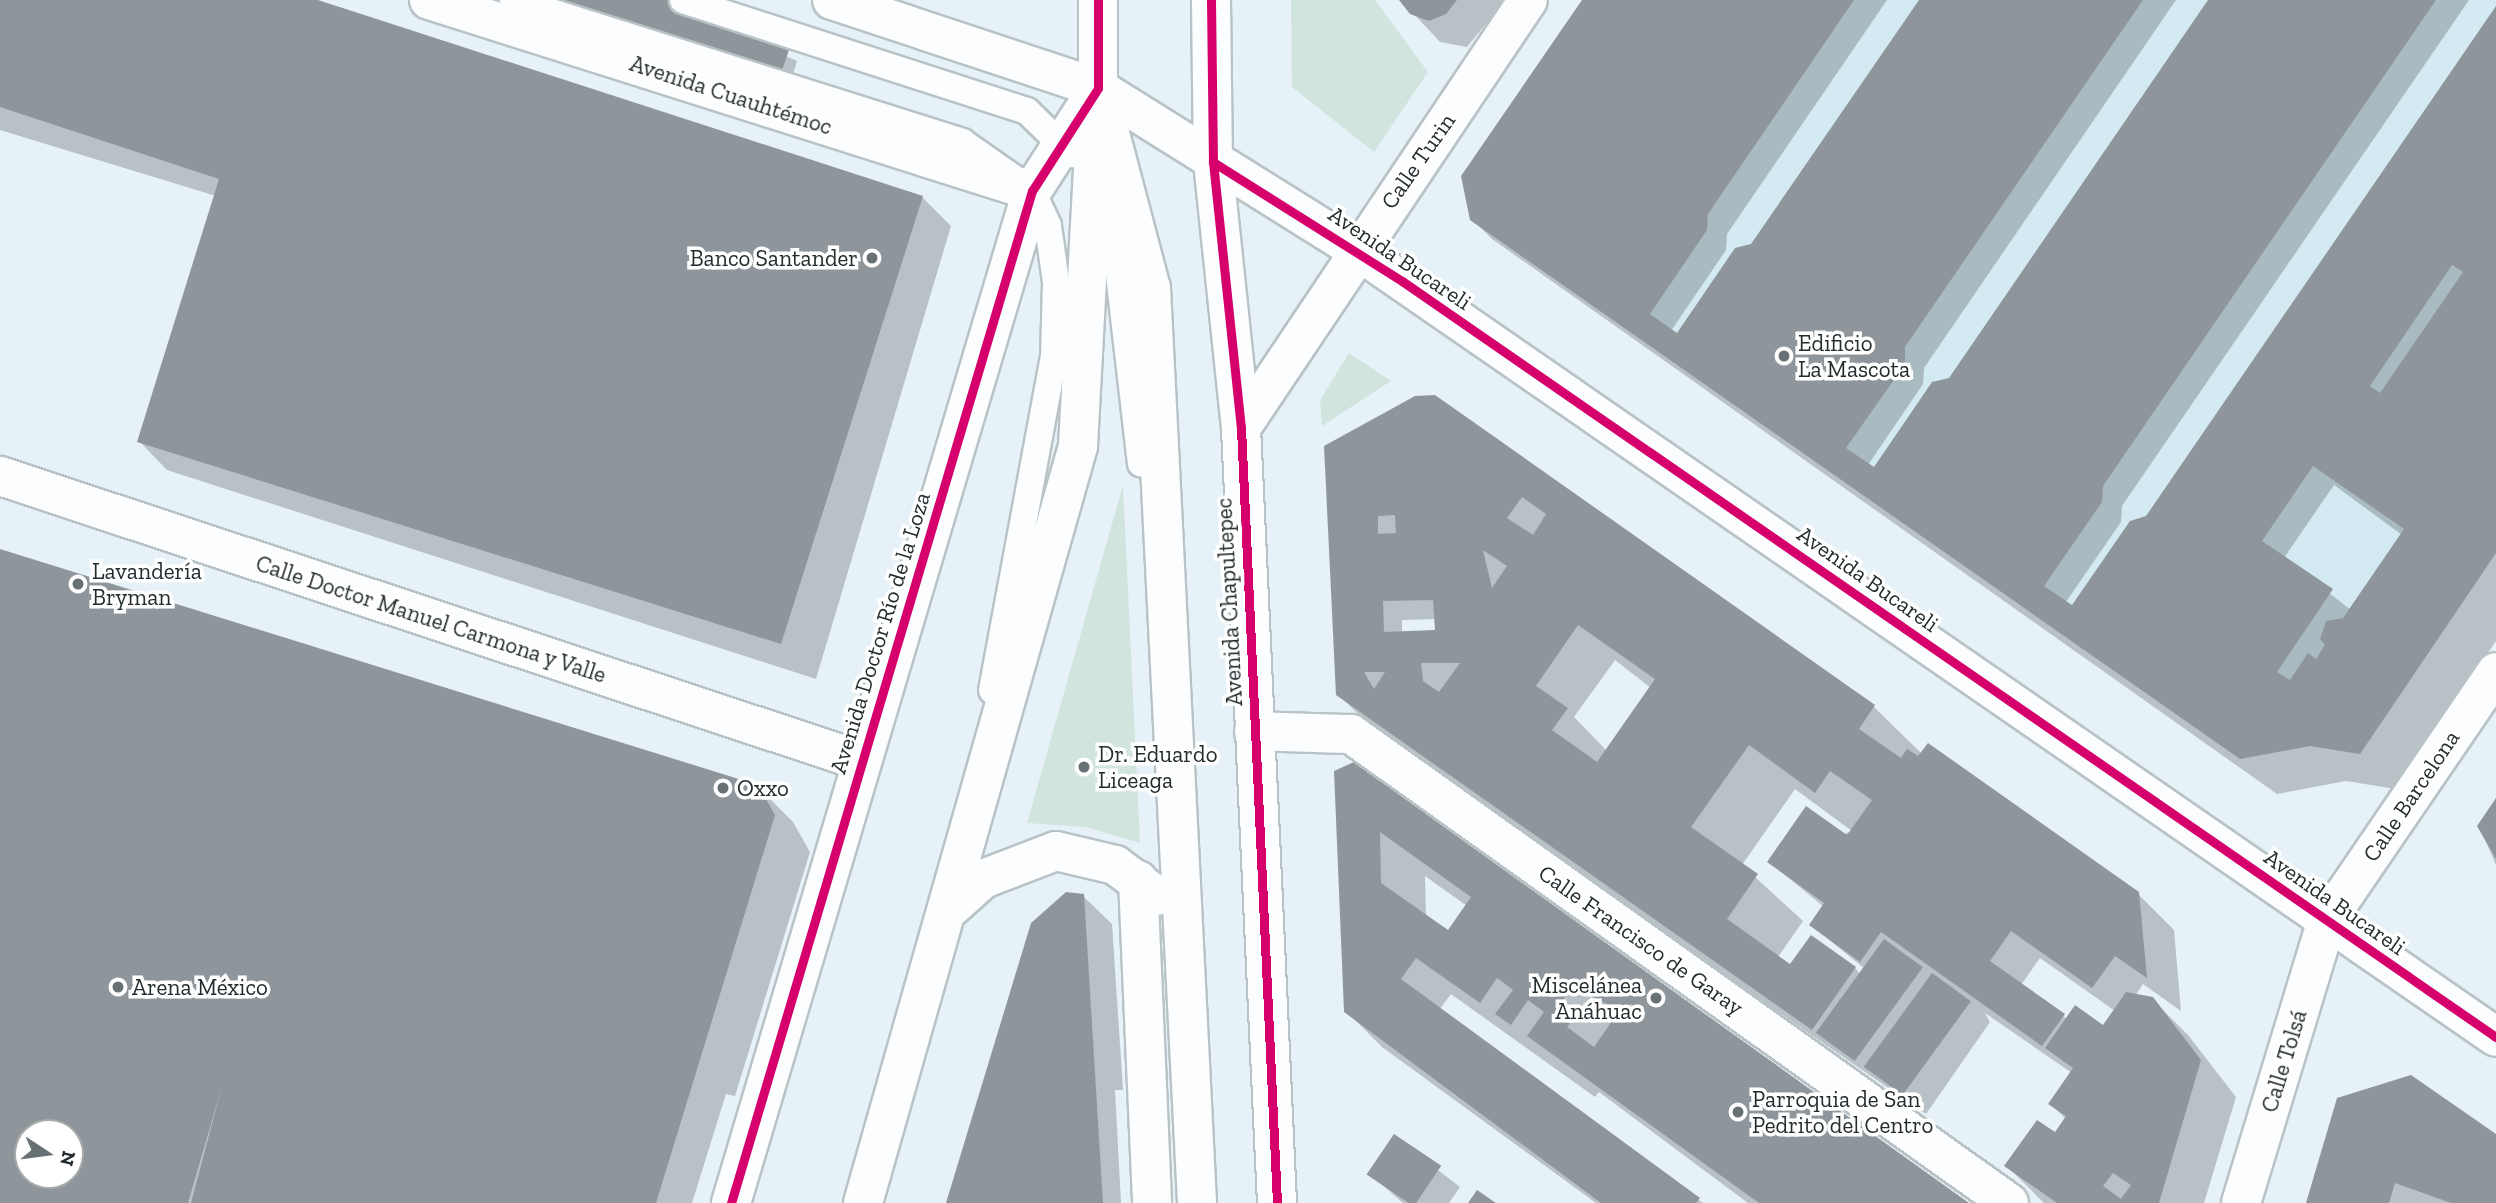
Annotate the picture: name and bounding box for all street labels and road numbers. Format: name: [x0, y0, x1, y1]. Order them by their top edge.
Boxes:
street label: Avenida Cuauhtémoc: [626, 49, 836, 141]
street label: Calle Turin: [1375, 108, 1461, 214]
street label: Avenida Bucareli: [1323, 200, 1477, 316]
street label: Avenida Doctor Río de la Loza: [824, 489, 936, 777]
street label: Avenida Chapultepec: [1210, 497, 1248, 707]
street label: Avenida Bucareli: [1792, 520, 1944, 638]
street label: Calle Doctor Manuel Carmona y Valle: [251, 549, 611, 689]
street label: Calle Barcelona: [2357, 725, 2465, 867]
street label: Avenida Bucareli: [2259, 843, 2411, 961]
street label: Calle Francisco de Garay: [1533, 859, 1749, 1021]
street label: Calle Tolsá: [2255, 1006, 2313, 1116]

